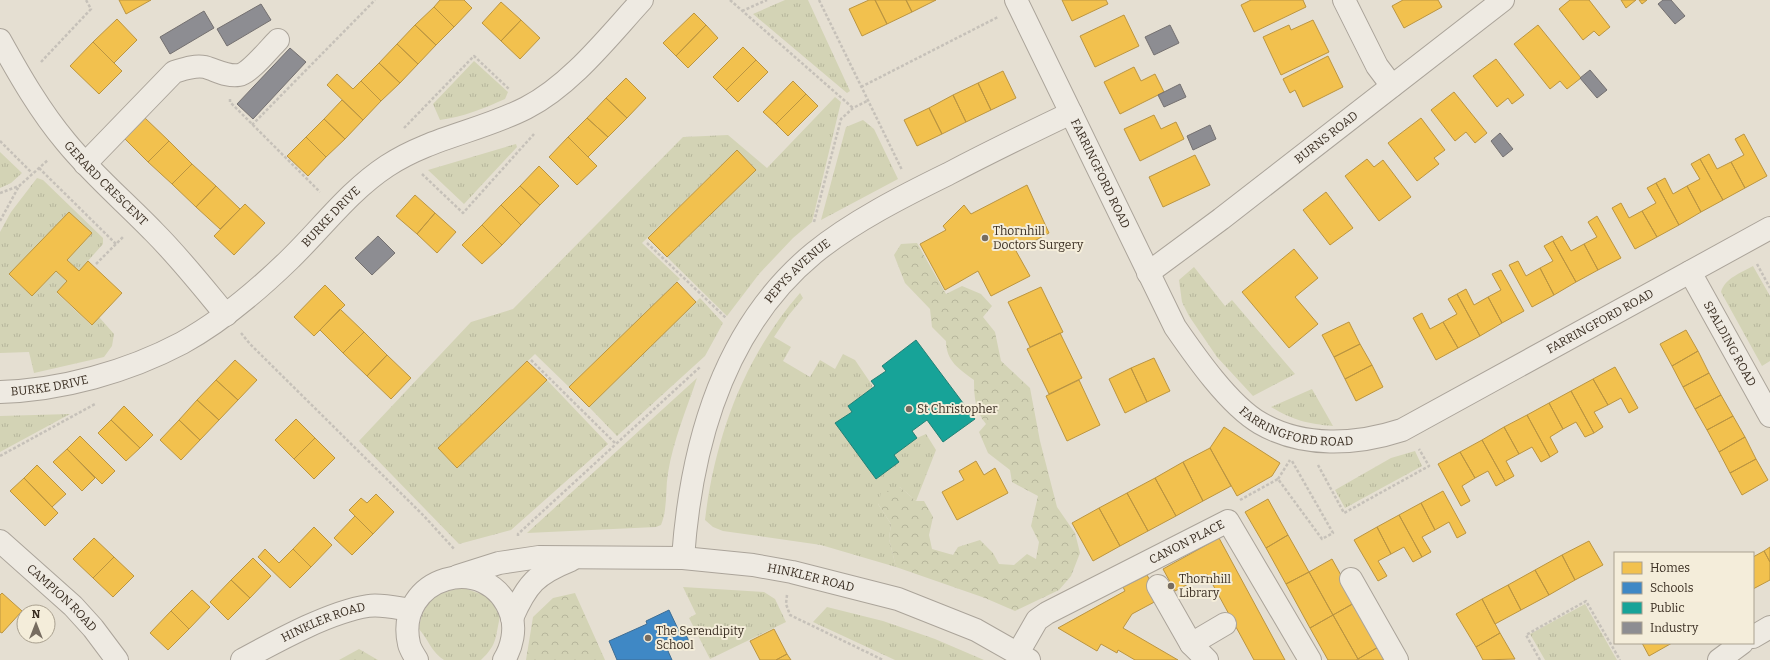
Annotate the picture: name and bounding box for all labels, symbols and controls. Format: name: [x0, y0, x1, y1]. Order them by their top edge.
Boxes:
street label: BURNS ROAD: [1292, 108, 1361, 166]
street label: FARRINGFORD ROAD: [1068, 117, 1133, 231]
street label: GERARD CRESCENT: [61, 138, 150, 228]
street label: BURKE DRIVE: [299, 183, 363, 250]
place label: Thornhill Doctors Surgery: [993, 224, 1084, 252]
marker: Thornhill Doctors Surgery: [980, 233, 990, 243]
street label: PEPYS AVENUE: [762, 236, 833, 306]
street label: FARRINGFORD ROAD: [1544, 286, 1656, 356]
street label: SPALDING ROAD: [1701, 299, 1759, 389]
street label: BURKE DRIVE: [10, 372, 90, 398]
place label: St Christopher: [917, 402, 998, 416]
marker: St Christopher: [904, 404, 914, 414]
street label: FARRINGFORD ROAD: [1237, 404, 1354, 449]
street label: CANON PLACE: [1147, 517, 1227, 567]
legend: [1614, 552, 1754, 644]
street label: CAMPION ROAD: [23, 561, 99, 635]
street label: HINKLER ROAD: [766, 561, 856, 595]
text: Homes: [1650, 561, 1690, 575]
place label: Thornhill Library: [1179, 572, 1231, 600]
marker: Thornhill Library: [1166, 581, 1176, 591]
text: Schools: [1650, 581, 1694, 595]
street label: HINKLER ROAD: [279, 600, 366, 645]
text: Public: [1650, 601, 1685, 615]
north arrow: [16, 604, 56, 644]
text: Industry: [1650, 621, 1699, 635]
place label: The Serendipity School: [656, 624, 745, 652]
marker: The Serendipity School: [643, 633, 653, 643]

